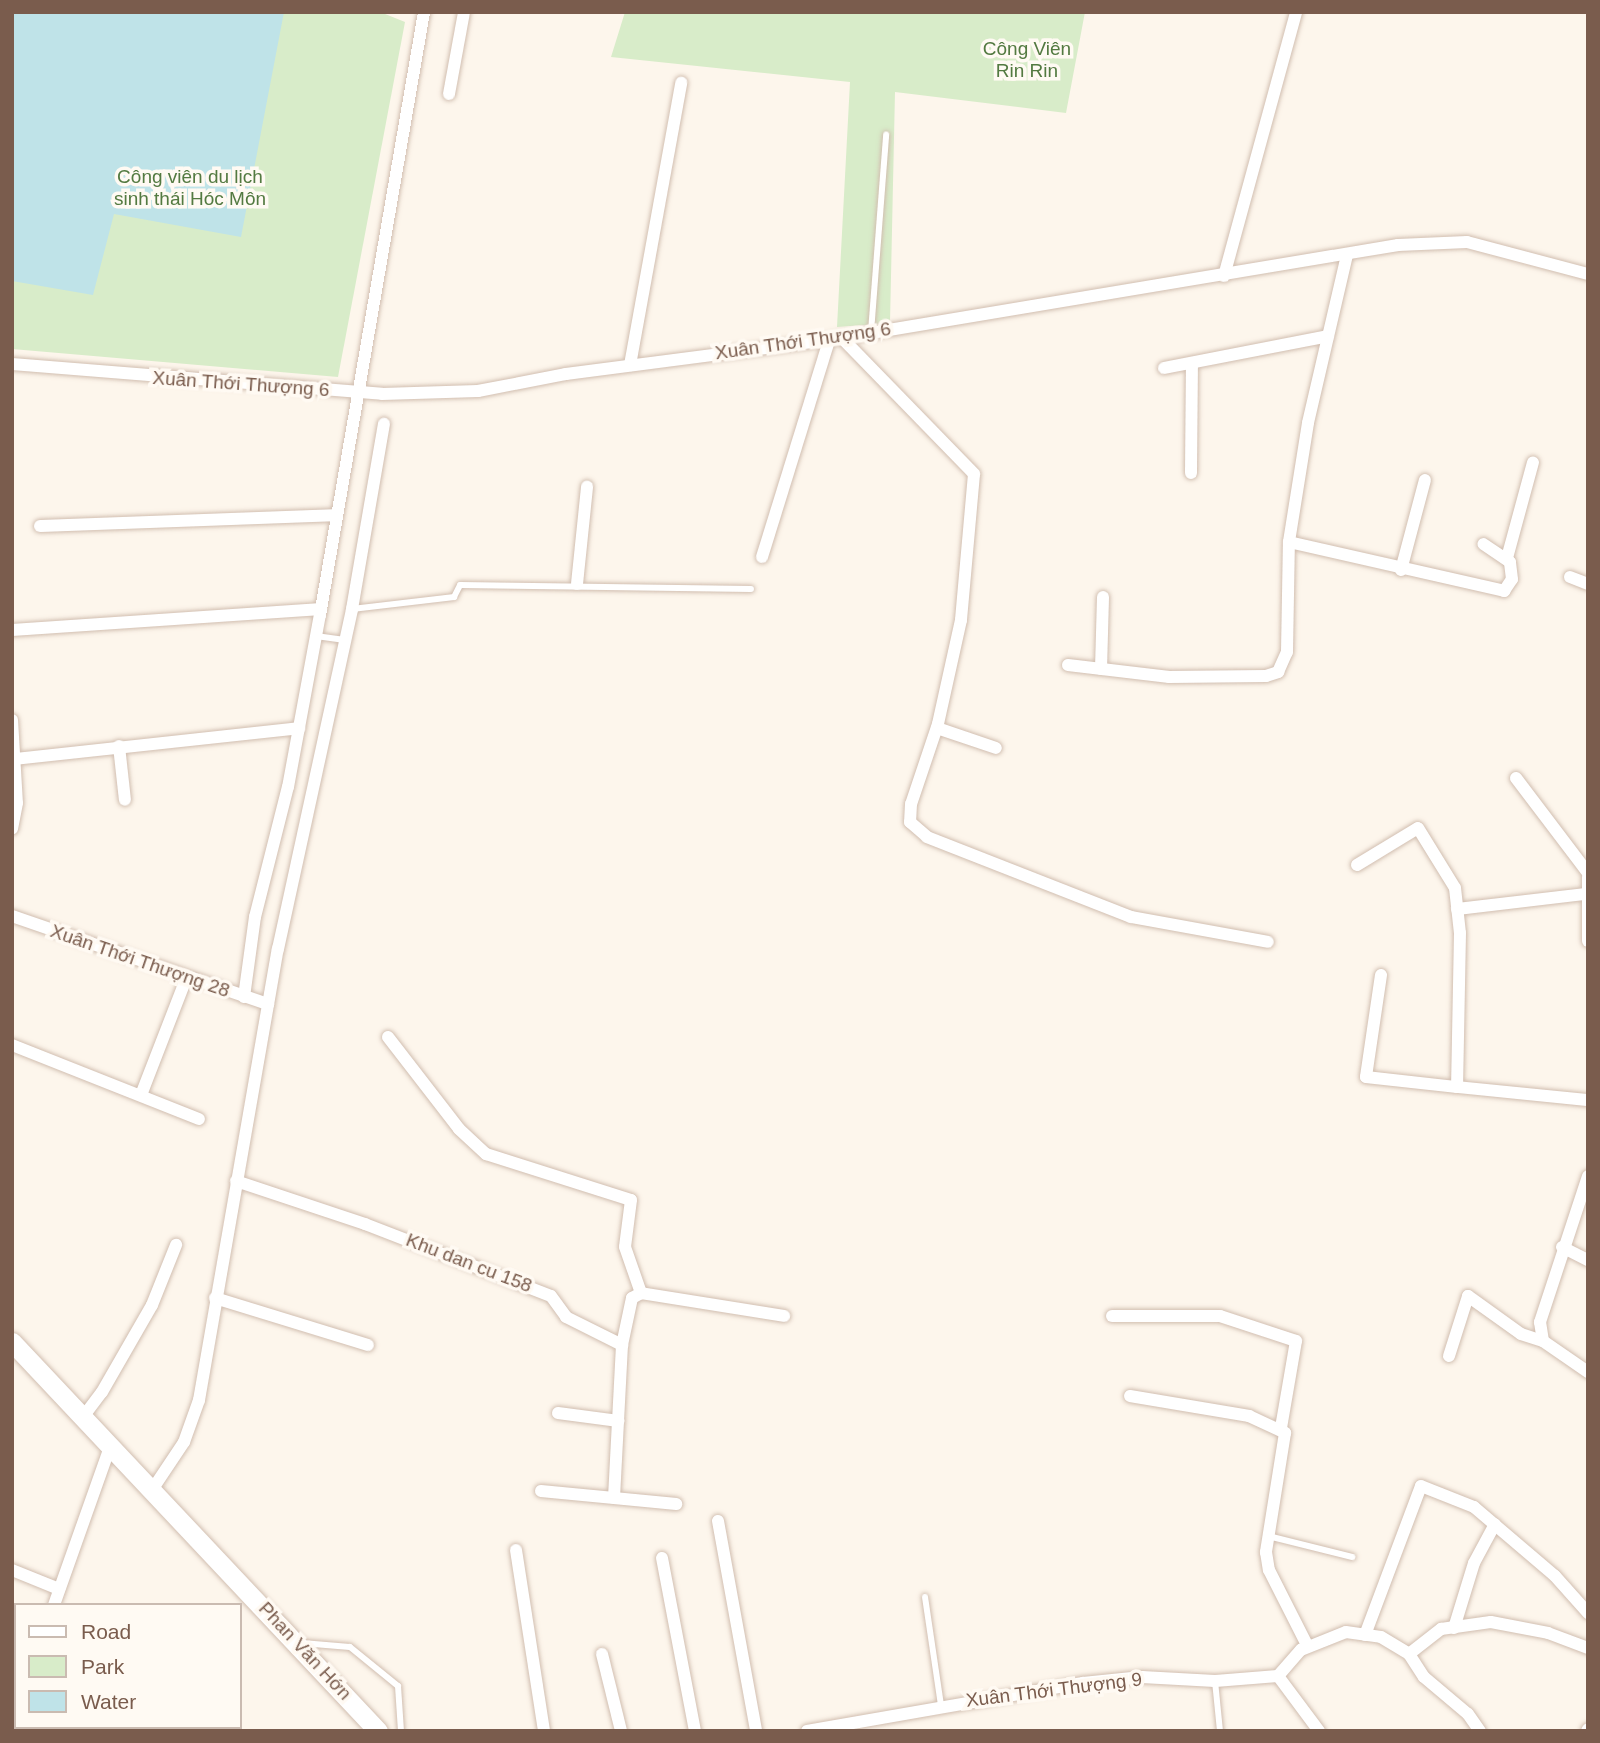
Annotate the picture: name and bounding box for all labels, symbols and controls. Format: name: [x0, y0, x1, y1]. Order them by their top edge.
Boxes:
park label: Công Viên Rin Rin: [983, 38, 1071, 82]
park label: Công viên du lịch sinh thái Hóc Môn: [114, 166, 266, 210]
street label: Xuân Thới Thượng 6: [713, 317, 893, 365]
street label: Xuân Thới Thượng 6: [151, 366, 331, 402]
street label: Xuân Thới Thượng 28: [47, 920, 233, 1002]
street label: Khu dan cu 158: [403, 1229, 535, 1297]
street label: Phan Văn Hớn: [254, 1597, 356, 1705]
legend: [14, 1603, 242, 1729]
text: Road: [81, 1620, 131, 1643]
text: Park: [81, 1655, 124, 1678]
street label: Xuân Thới Thượng 9: [964, 1668, 1144, 1712]
text: Water: [81, 1690, 136, 1713]

